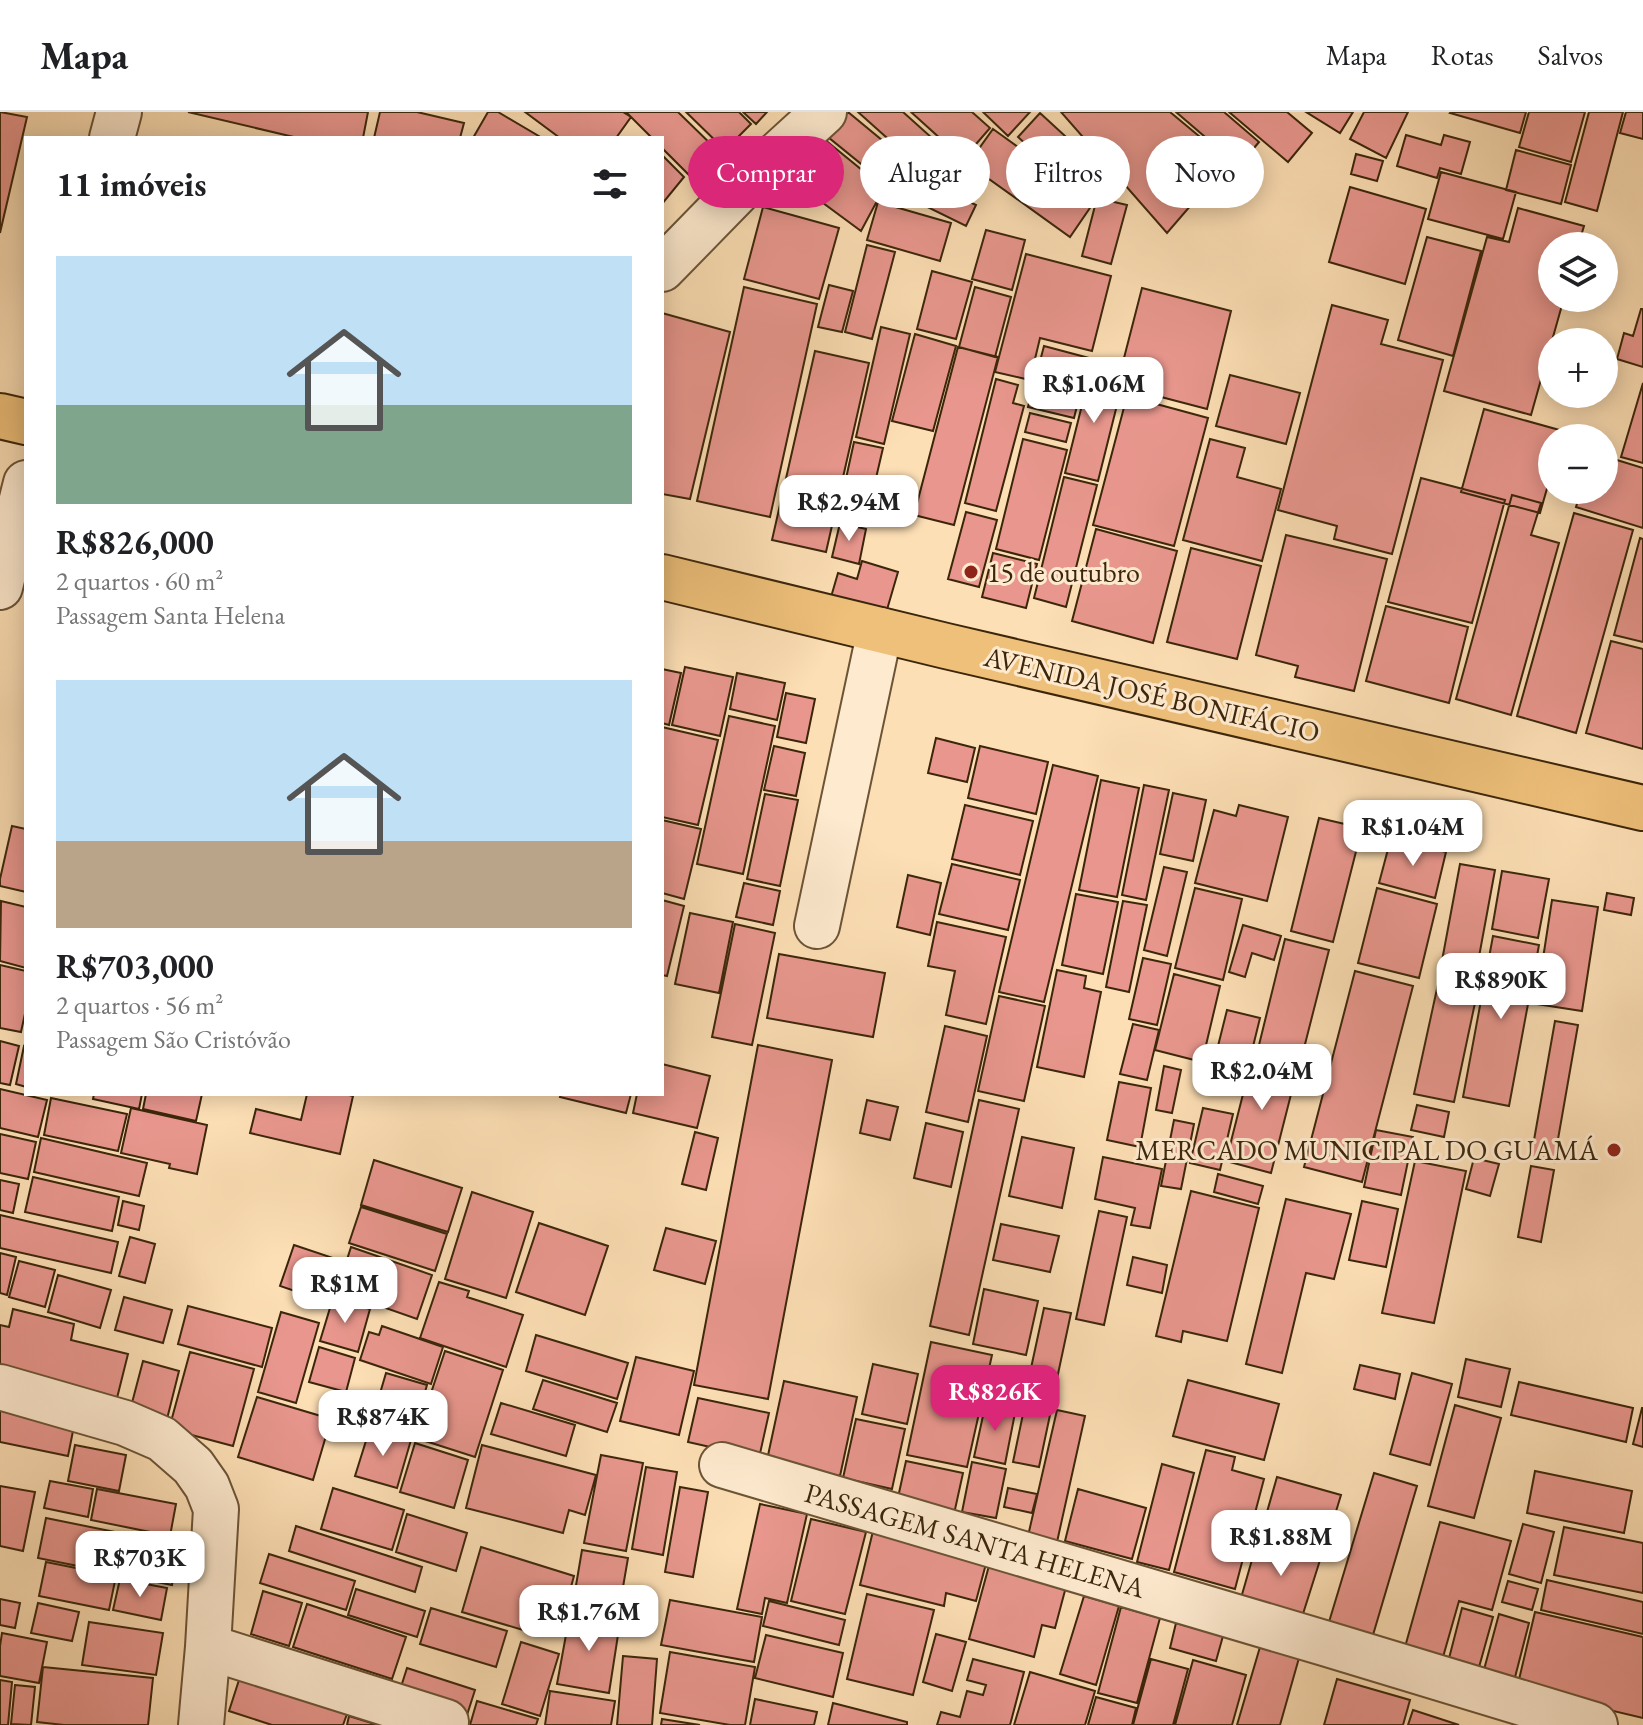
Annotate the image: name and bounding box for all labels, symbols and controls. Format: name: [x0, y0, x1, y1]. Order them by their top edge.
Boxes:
text: Mapa: [40, 31, 128, 80]
text: Mapa: [1326, 37, 1387, 73]
text: Rotas: [1431, 37, 1494, 73]
text: Salvos: [1538, 37, 1603, 73]
chip: Comprar: [688, 136, 844, 208]
chip: Alugar: [860, 136, 990, 208]
chip: Filtros: [1006, 136, 1130, 208]
chip: Novo: [1146, 136, 1264, 208]
text: 11 imóveis: [56, 162, 206, 206]
icon: filters: [588, 162, 632, 206]
map controls: [1538, 232, 1618, 504]
button: layers: [1538, 232, 1618, 312]
icon: home: [272, 308, 416, 452]
button: +: [1538, 328, 1618, 408]
pin: R$1.06M: [1020, 357, 1168, 425]
text: R$1.06M: [1042, 366, 1146, 400]
button: −: [1538, 424, 1618, 504]
pin: R$2.94M: [775, 475, 923, 543]
text: R$2.94M: [797, 484, 901, 518]
text: R$826,000: [56, 520, 214, 564]
place label: 15 de outubro: [987, 554, 1140, 590]
marker: 15 de outubro: [962, 563, 980, 581]
text: 2 quartos · 60 m²: [56, 564, 223, 598]
text: Passagem Santa Helena: [56, 598, 285, 632]
street label: AVENIDA JOSÉ BONIFÁCIO: [980, 638, 1323, 750]
icon: home: [272, 732, 416, 876]
pin: R$1.04M: [1339, 800, 1487, 868]
text: R$1.04M: [1361, 809, 1465, 843]
text: R$703,000: [56, 944, 214, 988]
pin: R$890K: [1436, 953, 1566, 1021]
text: R$890K: [1455, 962, 1547, 996]
text: 2 quartos · 56 m²: [56, 988, 223, 1022]
text: Passagem São Cristóvão: [56, 1022, 291, 1056]
pin: R$2.04M: [1188, 1044, 1336, 1112]
text: R$2.04M: [1210, 1053, 1314, 1087]
place label: MERCADO MUNICIPAL DO GUAMÁ: [1135, 1132, 1599, 1168]
marker: MERCADO MUNICIPAL DO GUAMÁ: [1605, 1141, 1623, 1159]
pin: R$1M: [298, 1257, 392, 1325]
text: R$1M: [310, 1266, 380, 1300]
pin: R$826K: [930, 1365, 1060, 1433]
text: R$826K: [949, 1374, 1041, 1408]
pin: R$874K: [318, 1390, 448, 1458]
text: R$874K: [337, 1399, 429, 1433]
street label: PASSAGEM SANTA HELENA: [801, 1474, 1150, 1606]
pin: R$1.88M: [1207, 1510, 1355, 1578]
text: R$1.88M: [1229, 1519, 1333, 1553]
pin: R$703K: [75, 1531, 205, 1599]
text: R$703K: [94, 1540, 186, 1574]
pin: R$1.76M: [515, 1585, 663, 1653]
text: R$1.76M: [537, 1594, 641, 1628]

